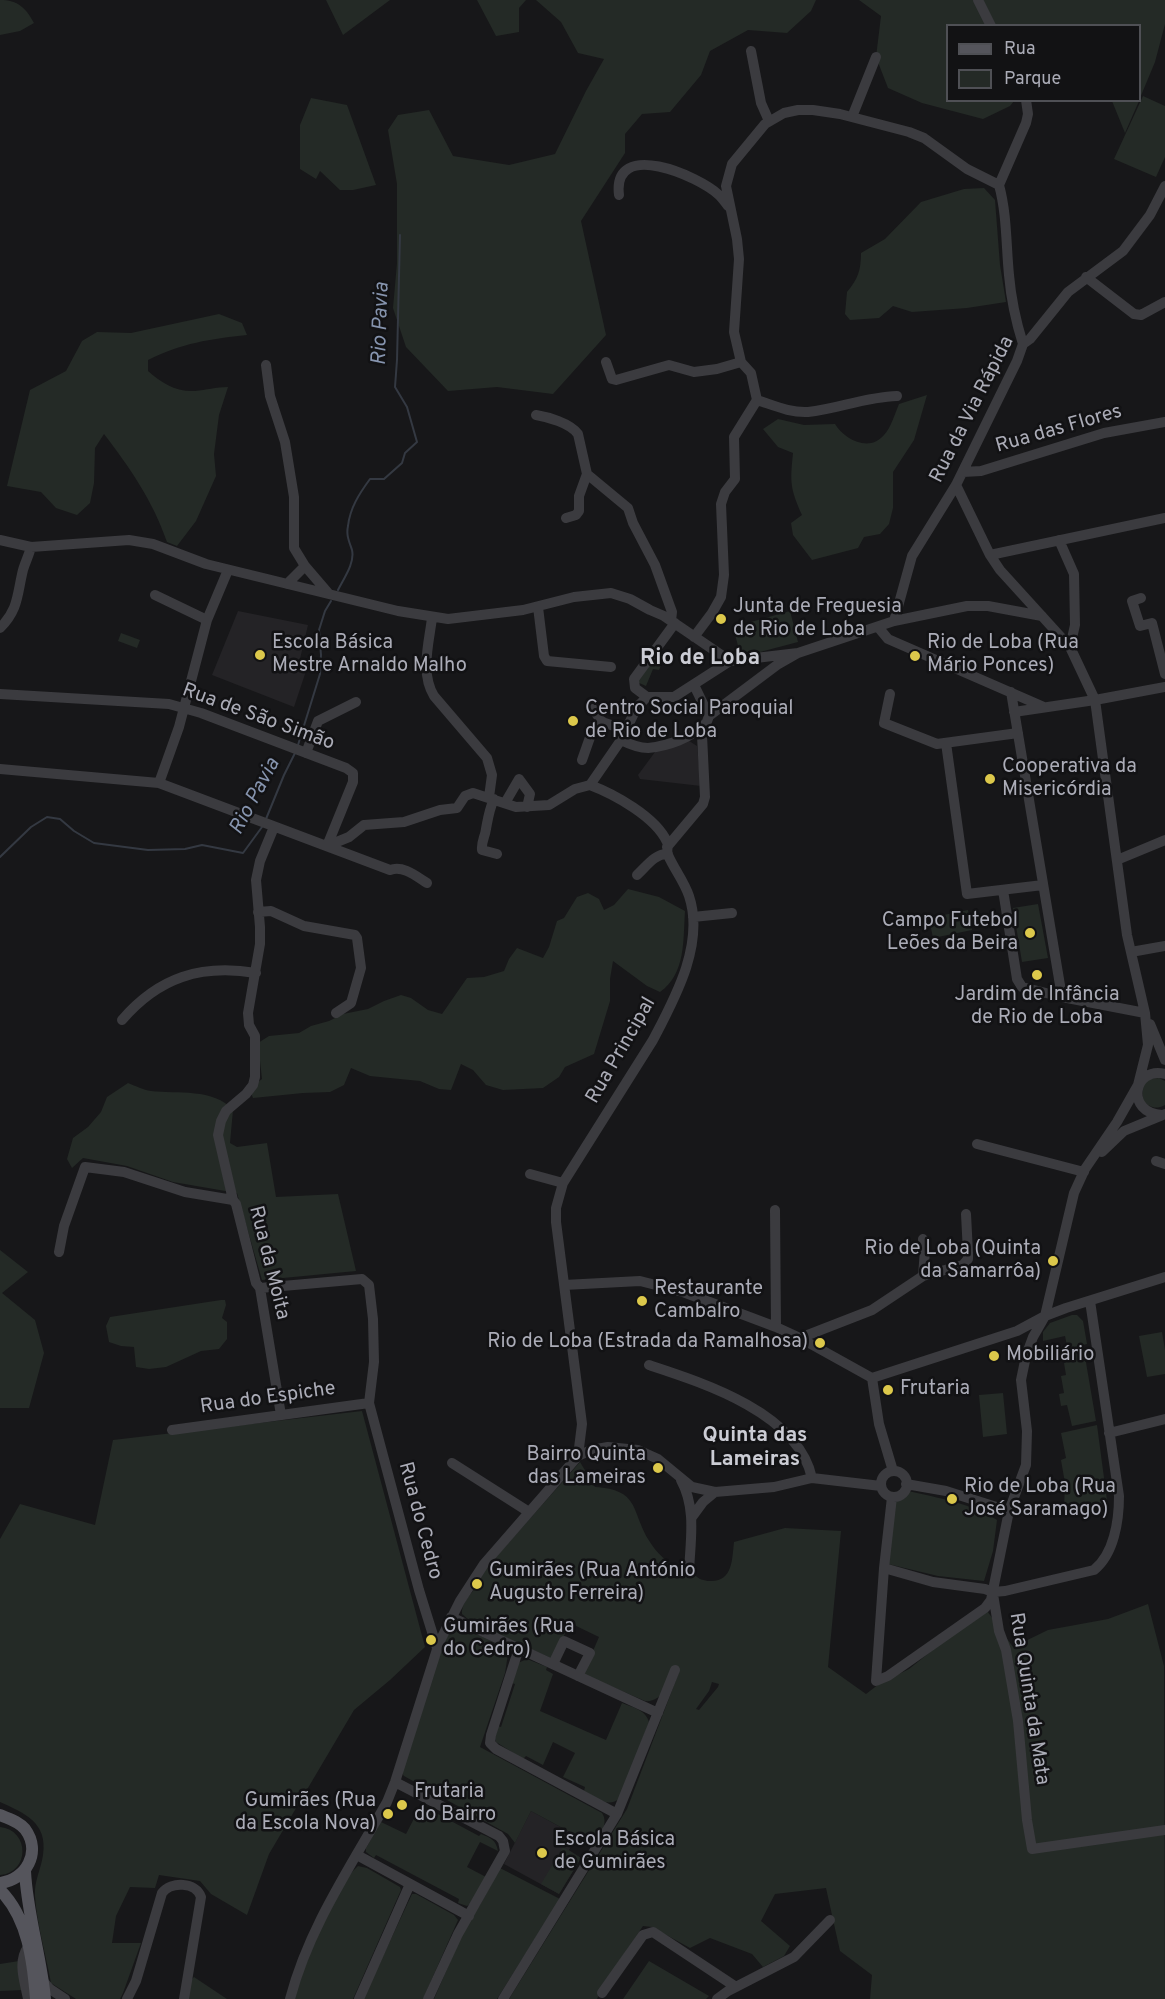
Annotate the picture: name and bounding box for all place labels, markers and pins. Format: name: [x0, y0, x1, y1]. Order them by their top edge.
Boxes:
place label: Junta de Freguesia de Rio de Loba: [733, 596, 902, 643]
marker: Junta de Freguesia de Rio de Loba: [714, 612, 728, 626]
place label: Escola Básica Mestre Arnaldo Malho: [272, 632, 467, 679]
place label: Rio de Loba (Rua Mário Ponces): [927, 632, 1079, 679]
marker: Escola Básica Mestre Arnaldo Malho: [253, 648, 267, 662]
marker: Rio de Loba (Rua Mário Ponces): [908, 649, 922, 663]
place label: Centro Social Paroquial de Rio de Loba: [585, 698, 794, 745]
marker: Centro Social Paroquial de Rio de Loba: [566, 714, 580, 728]
place label: Cooperativa da Misericórdia: [1002, 756, 1137, 803]
marker: Cooperativa da Misericórdia: [983, 772, 997, 786]
place label: Campo Futebol Leões da Beira: [882, 910, 1018, 957]
marker: Campo Futebol Leões da Beira: [1023, 926, 1037, 940]
marker: Jardim de Infância de Rio de Loba: [1030, 968, 1044, 982]
place label: Jardim de Infância de Rio de Loba: [955, 984, 1119, 1031]
place label: Rio de Loba (Quinta da Samarrôa): [864, 1238, 1041, 1285]
marker: Rio de Loba (Quinta da Samarrôa): [1046, 1254, 1060, 1268]
place label: Restaurante Cambalro: [654, 1278, 763, 1325]
marker: Restaurante Cambalro: [635, 1294, 649, 1308]
place label: Rio de Loba (Estrada da Ramalhosa): [487, 1331, 808, 1355]
marker: Rio de Loba (Estrada da Ramalhosa): [813, 1336, 827, 1350]
place label: Mobiliário: [1006, 1344, 1094, 1368]
marker: Mobiliário: [987, 1349, 1001, 1363]
place label: Frutaria: [900, 1378, 970, 1402]
marker: Frutaria: [881, 1383, 895, 1397]
place label: Bairro Quinta das Lameiras: [527, 1444, 646, 1491]
marker: Bairro Quinta das Lameiras: [651, 1461, 665, 1475]
place label: Rio de Loba (Rua José Saramago): [964, 1476, 1116, 1523]
marker: Rio de Loba (Rua José Saramago): [945, 1492, 959, 1506]
place label: Gumirães (Rua António Augusto Ferreira): [489, 1560, 696, 1607]
marker: Gumirães (Rua António Augusto Ferreira): [470, 1577, 484, 1591]
place label: Gumirães (Rua do Cedro): [443, 1616, 574, 1663]
marker: Gumirães (Rua do Cedro): [424, 1633, 438, 1647]
place label: Frutaria do Bairro: [414, 1781, 496, 1828]
place label: Gumirães (Rua da Escola Nova): [235, 1790, 376, 1837]
marker: Frutaria do Bairro: [395, 1798, 409, 1812]
marker: Gumirães (Rua da Escola Nova): [381, 1807, 395, 1821]
place label: Escola Básica de Gumirães: [554, 1829, 675, 1876]
marker: Escola Básica de Gumirães: [535, 1846, 549, 1860]

